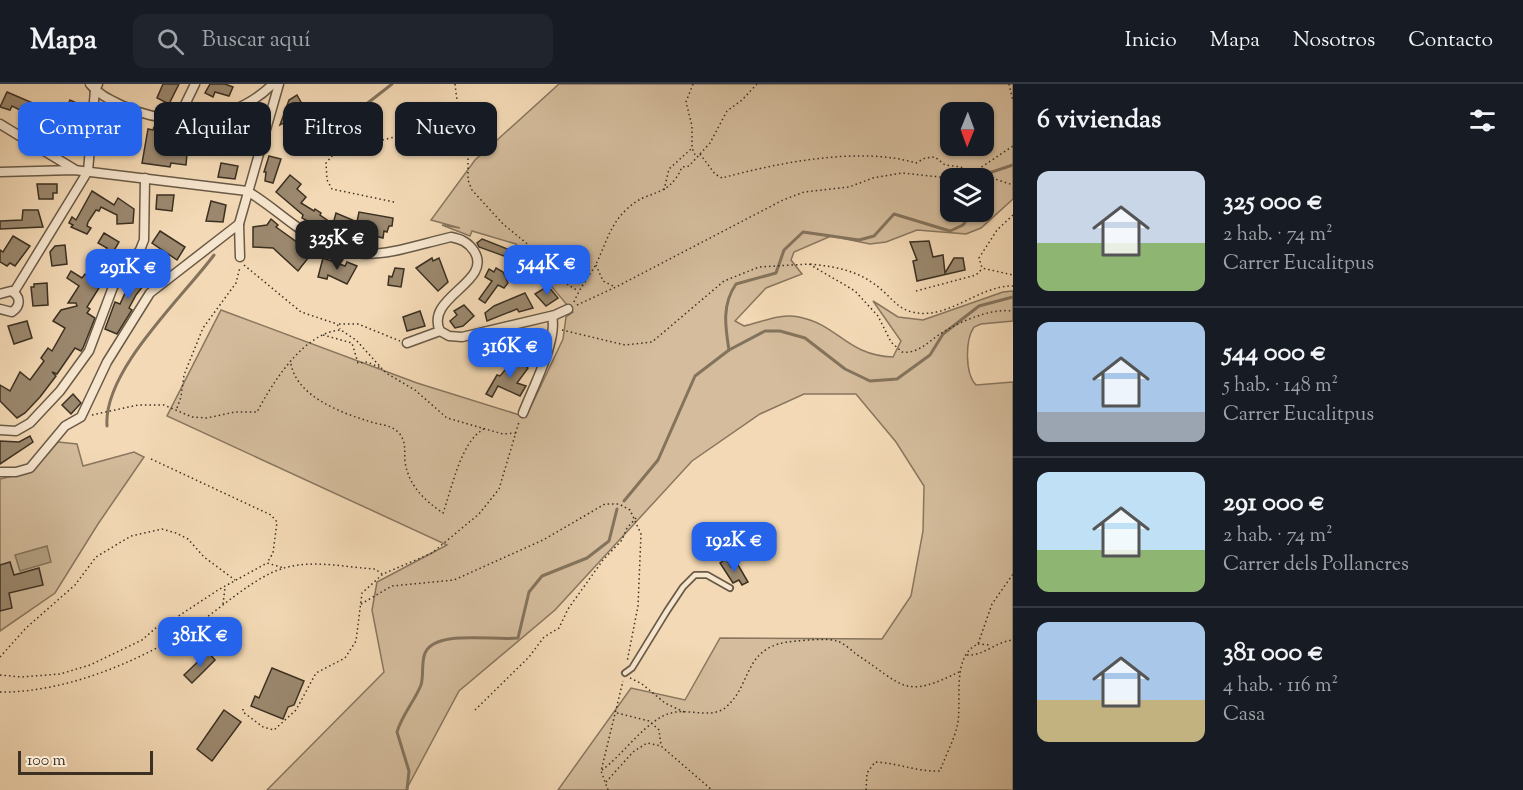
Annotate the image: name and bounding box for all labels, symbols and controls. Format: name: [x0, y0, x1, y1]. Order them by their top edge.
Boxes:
search box: [133, 14, 553, 68]
text: Mapa: [30, 21, 97, 61]
icon: search: [154, 25, 187, 58]
text: Buscar aquí: [202, 25, 311, 57]
text: Inicio: [1125, 26, 1177, 56]
text: Mapa: [1210, 26, 1260, 56]
text: Nosotros: [1293, 26, 1375, 56]
text: Contacto: [1408, 26, 1493, 56]
chip: Comprar: [18, 102, 142, 156]
chip: Alquilar: [154, 102, 271, 156]
chip: Filtros: [283, 102, 383, 156]
chip: Nuevo: [395, 102, 497, 156]
north arrow: [940, 102, 994, 156]
map controls: [940, 102, 994, 222]
text: 6 viviendas: [1037, 102, 1161, 139]
icon: filters: [1466, 104, 1499, 137]
button: layers: [940, 168, 994, 222]
text: 325 000 €: [1223, 184, 1323, 221]
icon: home: [1085, 195, 1157, 267]
pin: 325K €: [288, 220, 386, 271]
text: 2 hab. · 74 m²: [1223, 221, 1333, 250]
text: 325K €: [309, 225, 365, 254]
pin: 544K €: [498, 245, 596, 296]
pin: 291K €: [79, 249, 177, 300]
text: 544K €: [518, 250, 576, 279]
text: Carrer Eucalitpus: [1223, 250, 1374, 279]
text: 291K €: [100, 254, 156, 283]
pin: 316K €: [461, 328, 559, 379]
text: 316K €: [482, 333, 538, 362]
text: 544 000 €: [1223, 335, 1326, 372]
icon: home: [1085, 346, 1157, 418]
text: 5 hab. · 148 m²: [1223, 372, 1338, 401]
text: Carrer Eucalitpus: [1223, 401, 1374, 430]
text: 291 000 €: [1223, 485, 1325, 522]
icon: home: [1085, 496, 1157, 568]
pin: 192K €: [685, 522, 783, 573]
text: 2 hab. · 74 m²: [1223, 522, 1333, 551]
text: 192K €: [706, 527, 762, 556]
text: Carrer dels Pollancres: [1223, 551, 1409, 580]
pin: 381K €: [151, 617, 249, 668]
text: 381K €: [172, 622, 228, 651]
text: 381 000 €: [1223, 635, 1324, 672]
icon: home: [1085, 646, 1157, 718]
text: 4 hab. · 116 m²: [1223, 672, 1338, 701]
text: Casa: [1223, 701, 1265, 730]
scale bar: [18, 748, 153, 776]
text: 100 m: [27, 750, 66, 773]

